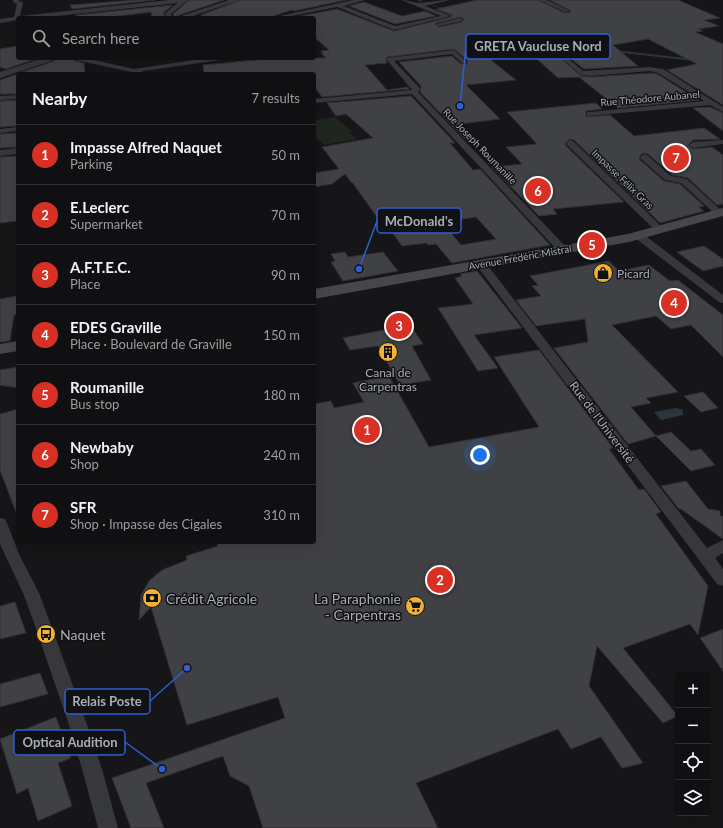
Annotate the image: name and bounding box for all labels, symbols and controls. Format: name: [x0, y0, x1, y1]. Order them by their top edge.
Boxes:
search box: [16, 16, 316, 60]
icon: search: [30, 27, 52, 49]
text: Search here: [62, 29, 139, 47]
callout: GRETA Vaucluse Nord: [466, 34, 610, 59]
text: GRETA Vaucluse Nord: [474, 38, 602, 54]
text: Nearby: [32, 88, 87, 109]
street label: Rue Théodore Aubanel: [600, 88, 700, 108]
text: 7 results: [252, 90, 300, 106]
street label: Rue Joseph Roumanille: [441, 106, 519, 186]
text: Impasse Alfred Naquet: [70, 138, 222, 156]
pin: 7: [663, 143, 689, 173]
text: 1: [41, 147, 49, 163]
text: 50 m: [271, 147, 300, 163]
street label: Impasse Félix Gras: [590, 147, 656, 211]
text: Parking: [70, 156, 113, 172]
pin: 6: [525, 176, 551, 206]
text: E.Leclerc: [70, 198, 129, 216]
text: 2: [41, 207, 49, 223]
text: 70 m: [271, 207, 300, 223]
callout: McDonald's: [377, 208, 461, 233]
text: McDonald's: [385, 213, 453, 229]
text: Supermarket: [70, 216, 143, 232]
pin: 5: [579, 230, 605, 260]
street label: Avenue Frédéric Mistral: [468, 242, 572, 272]
text: A.F.T.E.C.: [70, 258, 131, 276]
shop icon: Picard: [592, 262, 614, 284]
place label: Picard: [617, 266, 650, 281]
text: 3: [41, 267, 49, 283]
text: 90 m: [271, 267, 300, 283]
text: Place: [70, 276, 100, 292]
pin: 4: [661, 288, 687, 318]
pin: 3: [386, 311, 412, 341]
text: EDES Graville: [70, 318, 161, 336]
text: 4: [41, 327, 49, 343]
text: 150 m: [263, 327, 300, 343]
text: Place · Boulevard de Graville: [70, 336, 232, 352]
building icon: Canal de Carpentras: [377, 341, 399, 363]
place label: Canal de Carpentras: [359, 365, 417, 394]
text: Roumanille: [70, 378, 144, 396]
street label: Rue de l'Université: [566, 378, 638, 466]
text: 5: [41, 387, 49, 403]
text: 180 m: [263, 387, 300, 403]
text: Bus stop: [70, 396, 119, 412]
pin: 1: [354, 415, 380, 445]
text: Newbaby: [70, 438, 134, 456]
your location: [470, 445, 490, 465]
text: 6: [41, 447, 49, 463]
text: 240 m: [263, 447, 300, 463]
text: Shop: [70, 456, 99, 472]
text: SFR: [70, 498, 96, 516]
text: 7: [41, 507, 49, 523]
text: 310 m: [263, 507, 300, 523]
text: Shop · Impasse des Cigales: [70, 516, 222, 532]
pin: 2: [427, 565, 453, 595]
bank icon: Crédit Agricole: [141, 587, 163, 609]
place label: Crédit Agricole: [166, 590, 257, 607]
place label: La Paraphonie - Carpentras: [314, 590, 401, 623]
supermarket icon: La Paraphonie - Carpentras: [404, 595, 426, 617]
bus stop icon: Naquet: [35, 623, 57, 645]
place label: Naquet: [60, 626, 105, 643]
map controls: [675, 672, 711, 816]
button: +: [675, 672, 711, 708]
callout: Relais Poste: [65, 689, 150, 714]
text: Relais Poste: [72, 693, 142, 709]
button: −: [675, 708, 711, 744]
callout: Optical Audition: [14, 730, 125, 755]
text: Optical Audition: [23, 734, 117, 750]
button: locate: [675, 744, 711, 780]
button: layers: [675, 780, 711, 816]

